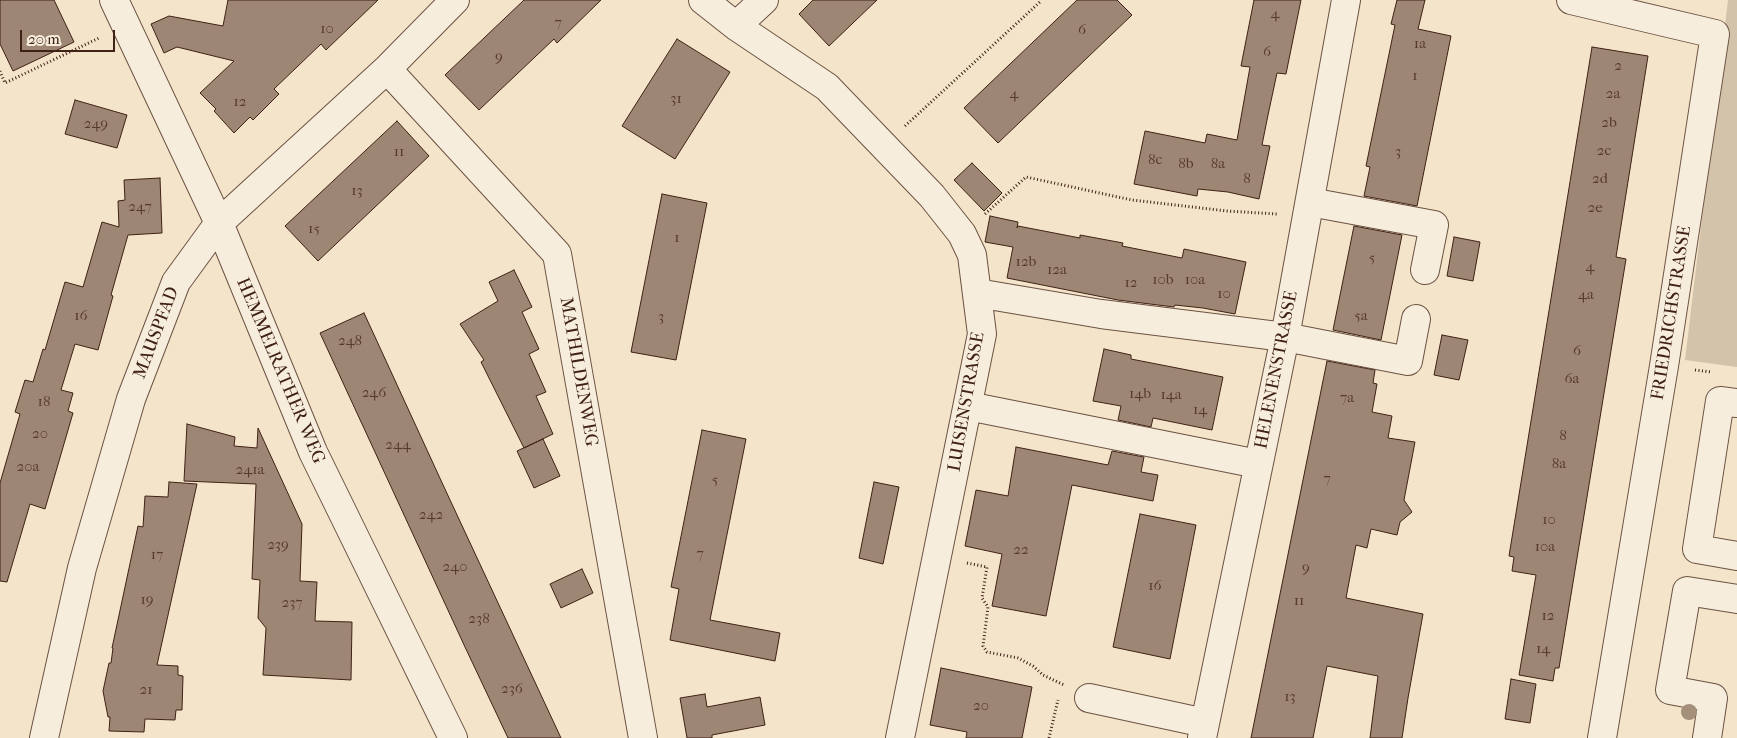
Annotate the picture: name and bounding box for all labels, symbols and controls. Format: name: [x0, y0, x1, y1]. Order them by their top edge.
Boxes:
house number: 4: [1271, 5, 1279, 23]
house number: 7: [554, 14, 562, 32]
scale bar: [22, 20, 118, 52]
house number: 10: [320, 20, 334, 38]
house number: 6: [1078, 21, 1086, 39]
text: 20 m: [28, 30, 60, 48]
house number: 1a: [1414, 35, 1426, 53]
house number: 6: [1263, 43, 1271, 61]
house number: 9: [495, 48, 503, 66]
house number: 2: [1614, 57, 1622, 75]
house number: 1: [1412, 67, 1418, 85]
house number: 4: [1010, 85, 1018, 103]
house number: 2a: [1606, 85, 1620, 103]
house number: 31: [670, 90, 682, 108]
house number: 12: [233, 93, 247, 111]
house number: 2b: [1601, 114, 1617, 132]
house number: 249: [84, 115, 108, 133]
house number: 2c: [1597, 142, 1611, 160]
house number: 11: [394, 143, 404, 161]
house number: 3: [1395, 143, 1401, 161]
house number: 8c: [1148, 151, 1162, 169]
house number: 8b: [1178, 155, 1194, 173]
house number: 8a: [1211, 155, 1225, 173]
house number: 8: [1243, 170, 1251, 188]
house number: 2d: [1592, 170, 1608, 188]
house number: 13: [351, 182, 363, 200]
house number: 247: [128, 198, 152, 216]
house number: 2e: [1587, 199, 1603, 217]
house number: 15: [308, 220, 320, 238]
street label: FRIEDRICHSTRASSE: [1648, 224, 1696, 402]
house number: 1: [674, 229, 680, 247]
house number: 5: [1369, 249, 1375, 267]
house number: 12b: [1016, 253, 1036, 271]
house number: 4: [1586, 258, 1594, 276]
house number: 12a: [1047, 261, 1067, 279]
house number: 10b: [1152, 271, 1174, 289]
house number: 10a: [1185, 271, 1205, 289]
house number: 12: [1124, 274, 1138, 292]
street label: HEMMELRATHER WEG: [231, 275, 329, 467]
street label: MAUSPFAD: [130, 284, 184, 382]
house number: 10: [1217, 285, 1231, 303]
house number: 4a: [1578, 286, 1594, 304]
street label: HELENENSTRASSE: [1251, 289, 1303, 451]
street label: MATHILDENWEG: [554, 296, 602, 448]
house number: 16: [74, 307, 88, 325]
house number: 5a: [1354, 307, 1368, 325]
house number: 3: [658, 308, 664, 326]
street label: LUISENSTRASSE: [944, 331, 990, 473]
house number: 248: [338, 332, 362, 350]
house number: 6: [1573, 342, 1581, 360]
house number: 6a: [1564, 370, 1580, 388]
house number: 246: [362, 384, 386, 402]
house number: 14b: [1129, 385, 1151, 403]
house number: 14a: [1160, 386, 1182, 404]
house number: 7a: [1340, 389, 1354, 407]
house number: 18: [38, 393, 50, 411]
house number: 14: [1193, 401, 1207, 419]
house number: 20: [32, 425, 48, 443]
house number: 8: [1559, 427, 1567, 445]
house number: 244: [385, 436, 411, 454]
house number: 8a: [1552, 455, 1566, 473]
house number: 20a: [17, 458, 39, 476]
house number: 241a: [236, 461, 264, 479]
house number: 7: [1323, 470, 1331, 488]
house number: 5: [712, 471, 718, 489]
house number: 242: [419, 506, 443, 524]
house number: 10: [1542, 511, 1556, 529]
house number: 239: [267, 536, 289, 554]
house number: 10a: [1535, 538, 1555, 556]
house number: 22: [1013, 541, 1029, 559]
house number: 7: [696, 545, 704, 563]
house number: 17: [151, 546, 163, 564]
house number: 240: [443, 558, 467, 576]
house number: 9: [1302, 559, 1310, 577]
house number: 16: [1148, 577, 1162, 595]
house number: 19: [140, 591, 154, 609]
house number: 11: [1294, 592, 1304, 610]
house number: 237: [281, 594, 303, 612]
house number: 12: [1541, 607, 1555, 625]
house number: 238: [468, 610, 490, 628]
house number: 14: [1536, 640, 1550, 658]
house number: 236: [501, 680, 523, 698]
house number: 21: [139, 681, 153, 699]
house number: 13: [1284, 688, 1296, 706]
house number: 20: [973, 697, 989, 715]

